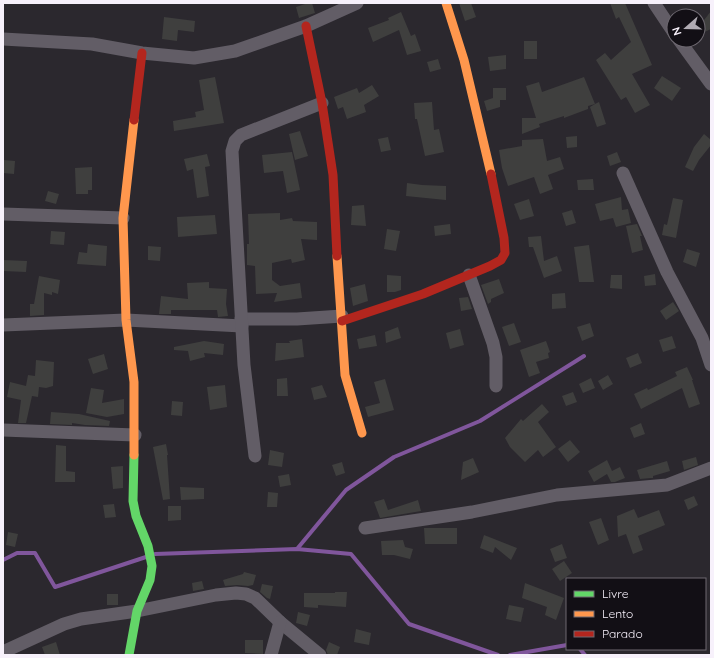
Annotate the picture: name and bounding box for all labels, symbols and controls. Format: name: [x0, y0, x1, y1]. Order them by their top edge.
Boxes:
north arrow: [666, 8, 706, 48]
text: N: [669, 25, 685, 38]
legend: [566, 578, 706, 650]
text: Livre: [602, 586, 629, 601]
text: Lento: [602, 606, 633, 621]
text: Parado: [602, 626, 643, 641]

